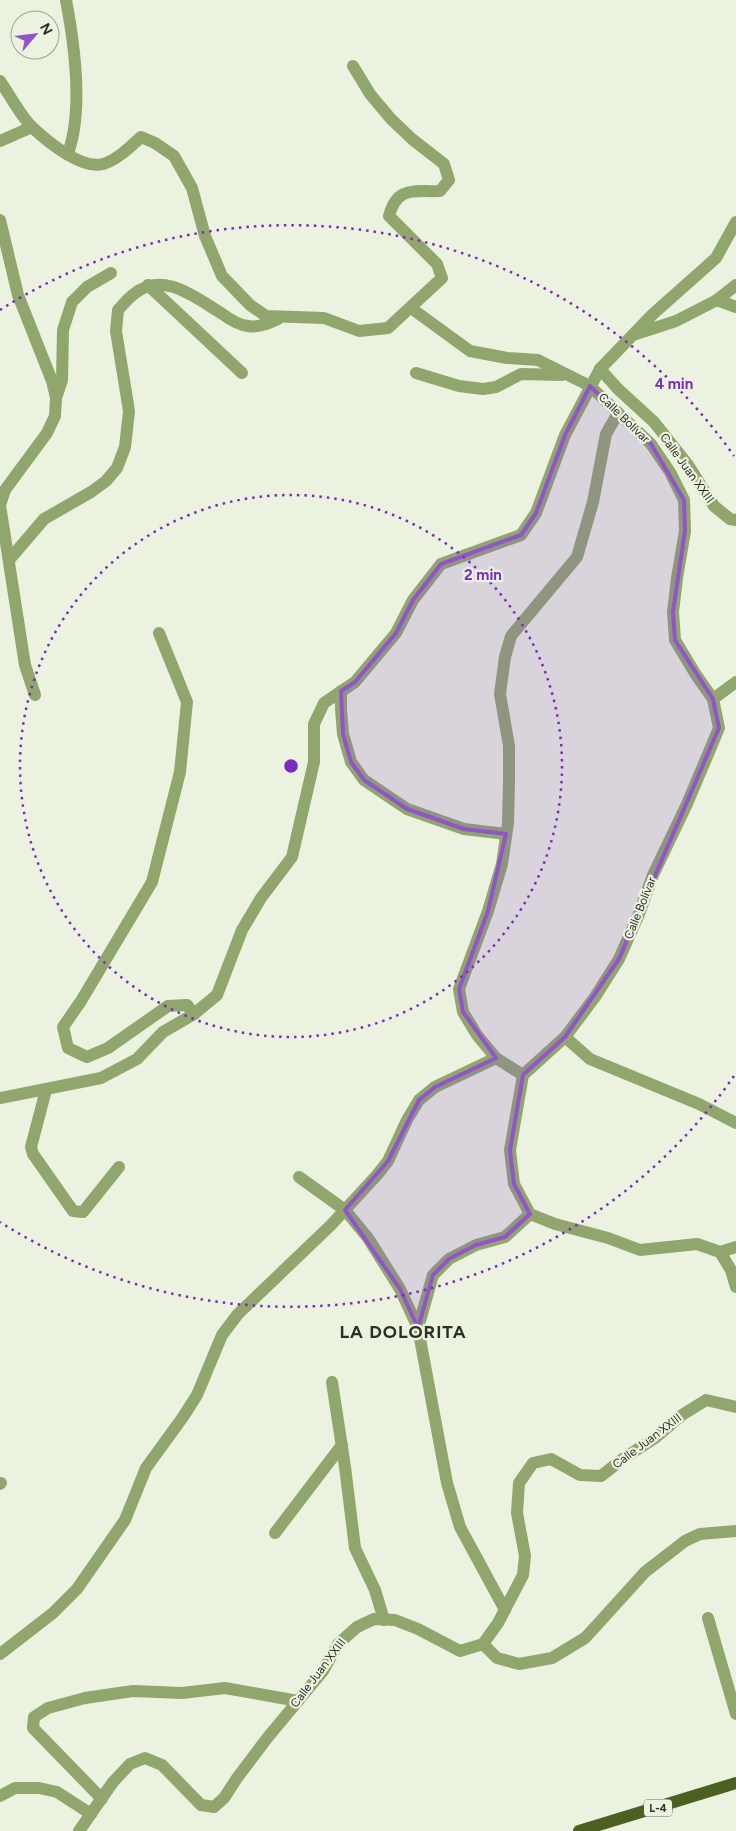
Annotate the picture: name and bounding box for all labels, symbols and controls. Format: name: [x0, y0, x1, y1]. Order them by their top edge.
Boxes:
north arrow: [10, 10, 60, 60]
text: N: [36, 20, 56, 38]
text: 4 min: [655, 375, 693, 393]
street label: Calle Bolívar: [596, 390, 652, 446]
street label: Calle Juan XXIII: [657, 430, 717, 506]
text: 2 min: [464, 566, 502, 584]
centre of rings: [282, 757, 300, 775]
street label: Calle Bolívar: [621, 875, 659, 941]
district label: LA DOLORITA: [339, 1321, 467, 1343]
street label: Calle Juan XXIII: [610, 1411, 684, 1471]
street label: Calle Juan XXIII: [288, 1636, 348, 1710]
road number: L-4: [644, 1800, 672, 1816]

